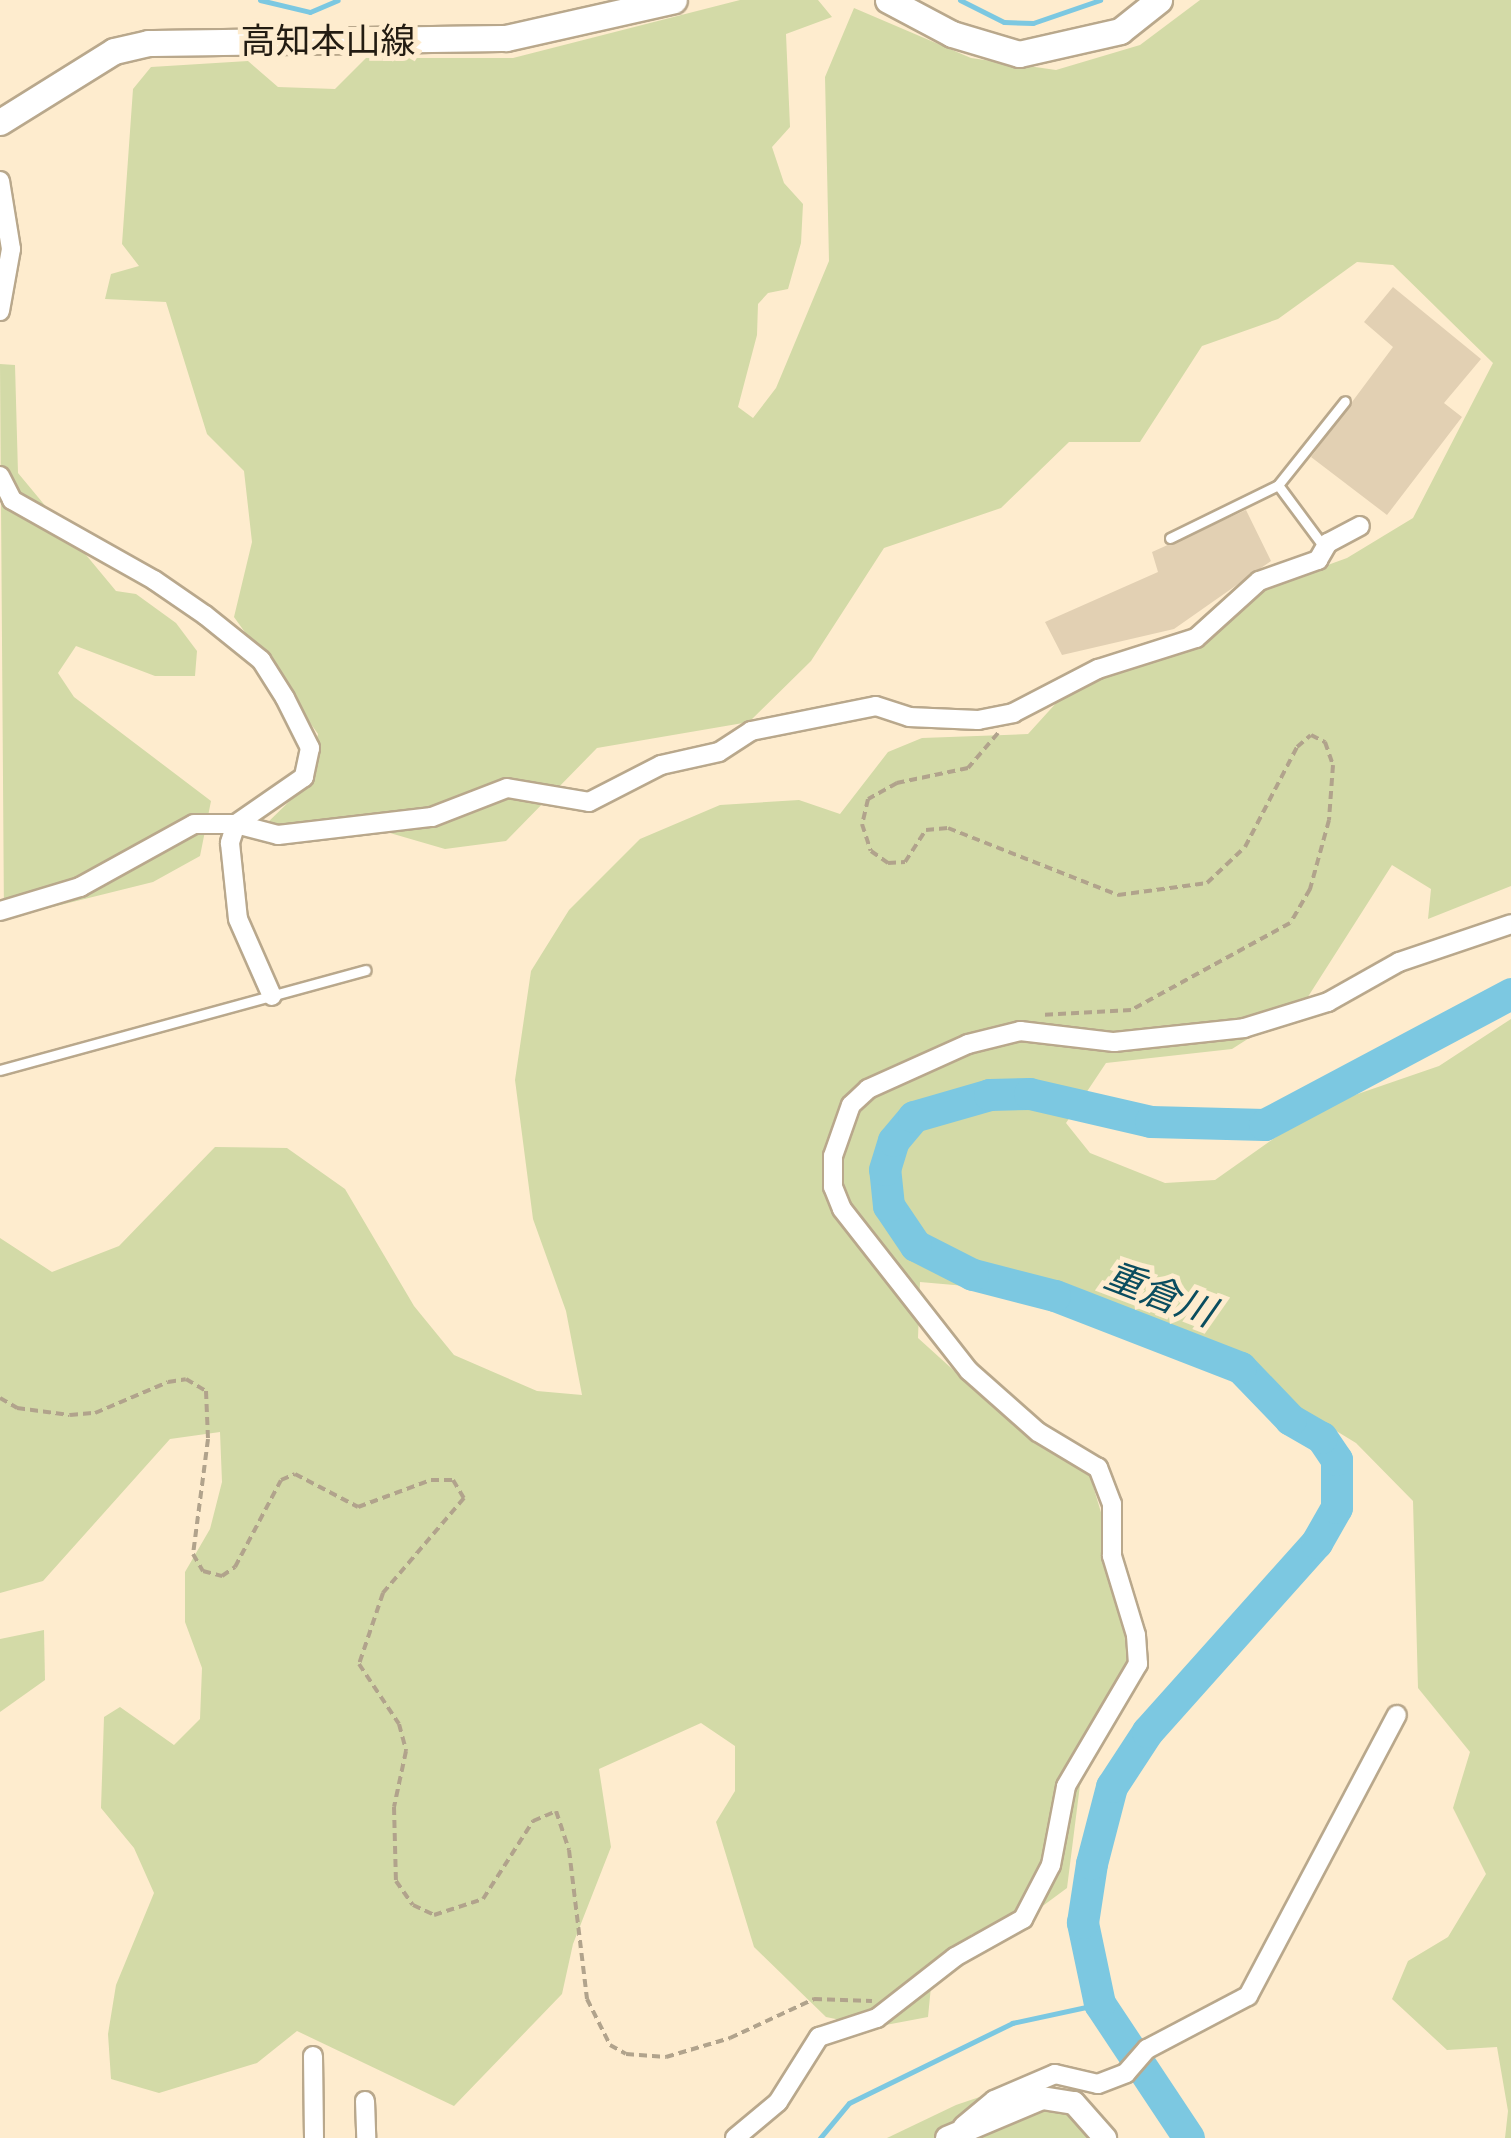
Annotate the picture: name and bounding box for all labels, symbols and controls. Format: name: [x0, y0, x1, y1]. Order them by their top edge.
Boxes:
street label: 高知本山線: [241, 19, 415, 61]
water label: 重倉川: [1099, 1252, 1221, 1336]

